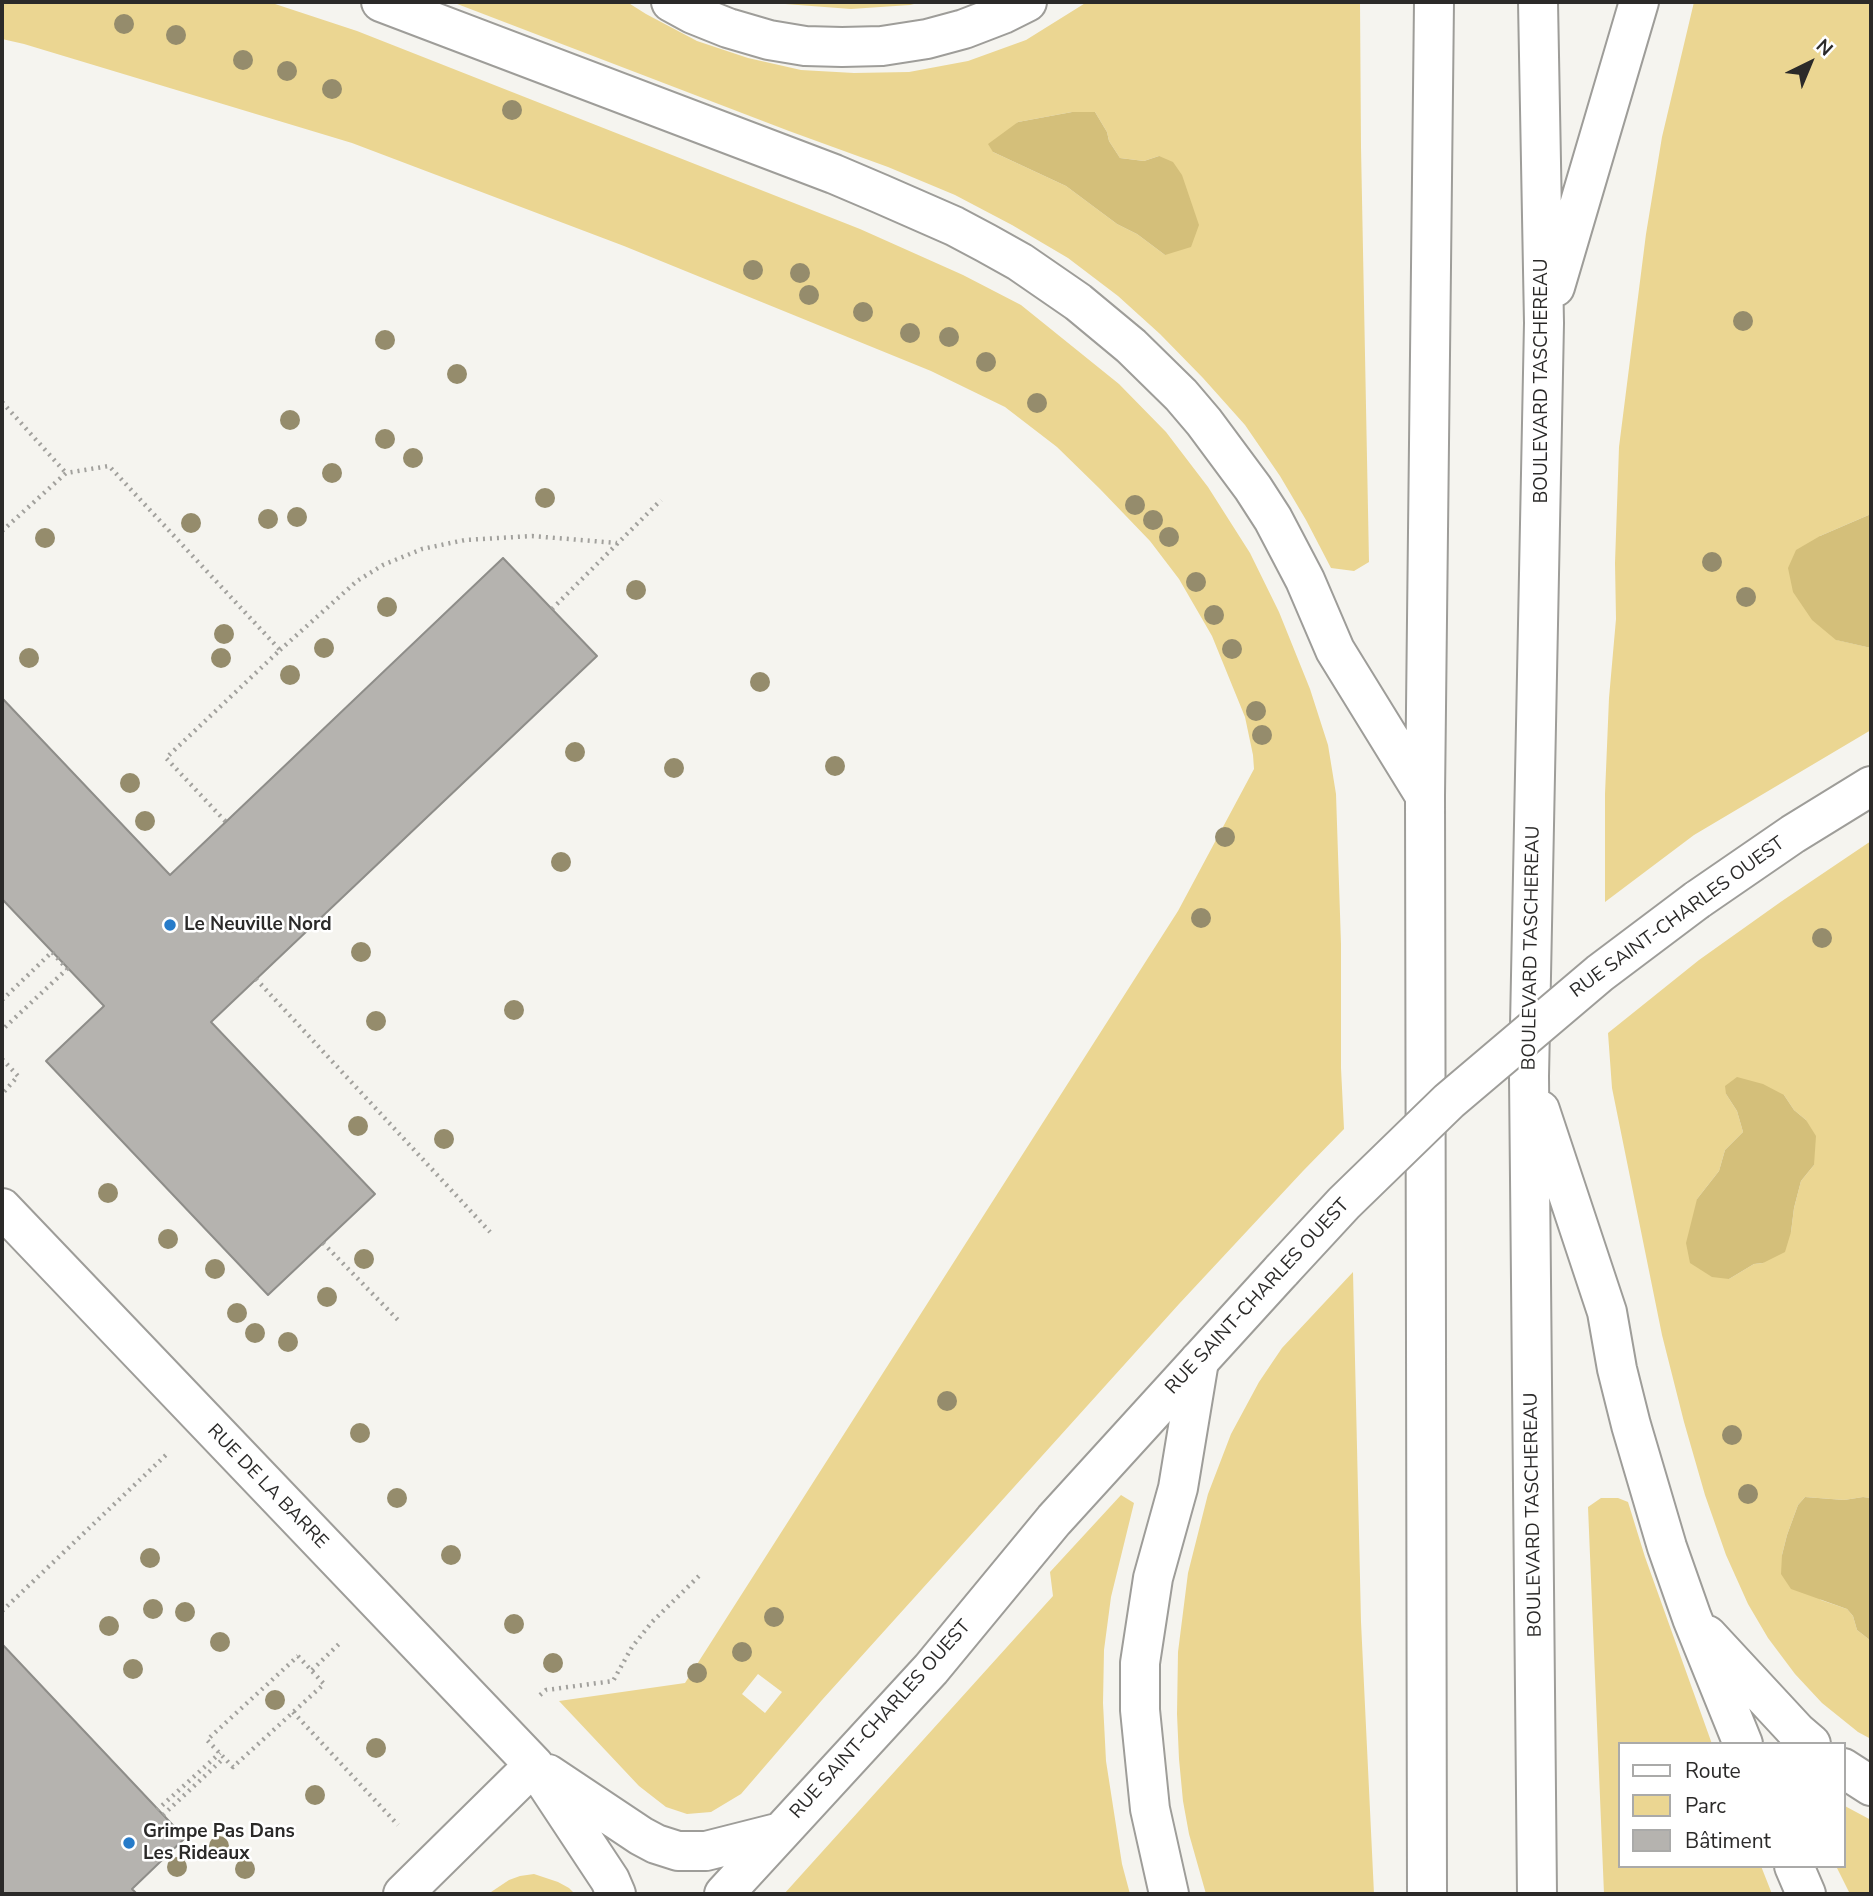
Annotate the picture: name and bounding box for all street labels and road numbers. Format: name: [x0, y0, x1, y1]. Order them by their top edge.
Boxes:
street label: BOULEVARD TASCHEREAU: [1531, 259, 1553, 503]
street label: BOULEVARD TASCHEREAU: [1518, 825, 1546, 1071]
street label: RUE SAINT-CHARLES OUEST: [1566, 833, 1790, 1003]
street label: RUE SAINT-CHARLES OUEST: [1161, 1194, 1355, 1400]
street label: BOULEVARD TASCHEREAU: [1520, 1392, 1548, 1638]
street label: RUE DE LA BARRE: [202, 1420, 332, 1554]
street label: RUE SAINT-CHARLES OUEST: [786, 1616, 976, 1824]

